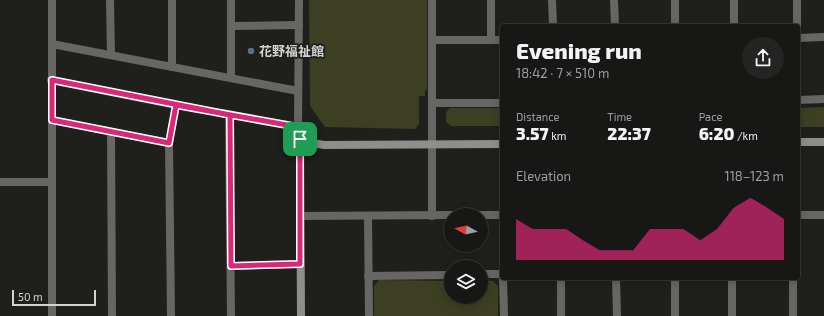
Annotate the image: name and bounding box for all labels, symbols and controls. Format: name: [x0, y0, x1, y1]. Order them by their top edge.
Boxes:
text: Evening run: [516, 37, 642, 63]
button: share: [742, 37, 784, 79]
place label: 花野福祉館: [259, 43, 324, 59]
marker: 花野福祉館: [246, 46, 256, 56]
text: 18:42 · 7 × 510 m: [516, 65, 609, 81]
text: Distance: [516, 110, 559, 123]
text: Time: [607, 110, 632, 123]
text: Pace: [699, 110, 722, 123]
pin: [283, 122, 317, 156]
text: 3.57: [516, 123, 549, 143]
text: 22:37: [607, 123, 651, 143]
text: 6:20: [699, 123, 734, 143]
icon: arrive: [289, 128, 311, 150]
text: km: [549, 129, 566, 142]
text: /km: [734, 129, 758, 142]
text: Elevation: [516, 168, 571, 184]
text: 118–123 m: [724, 168, 784, 184]
north arrow: [444, 208, 488, 252]
map controls: [444, 208, 488, 304]
button: layers: [444, 260, 488, 304]
scale bar: [12, 288, 96, 307]
text: 50 m: [18, 290, 43, 303]

